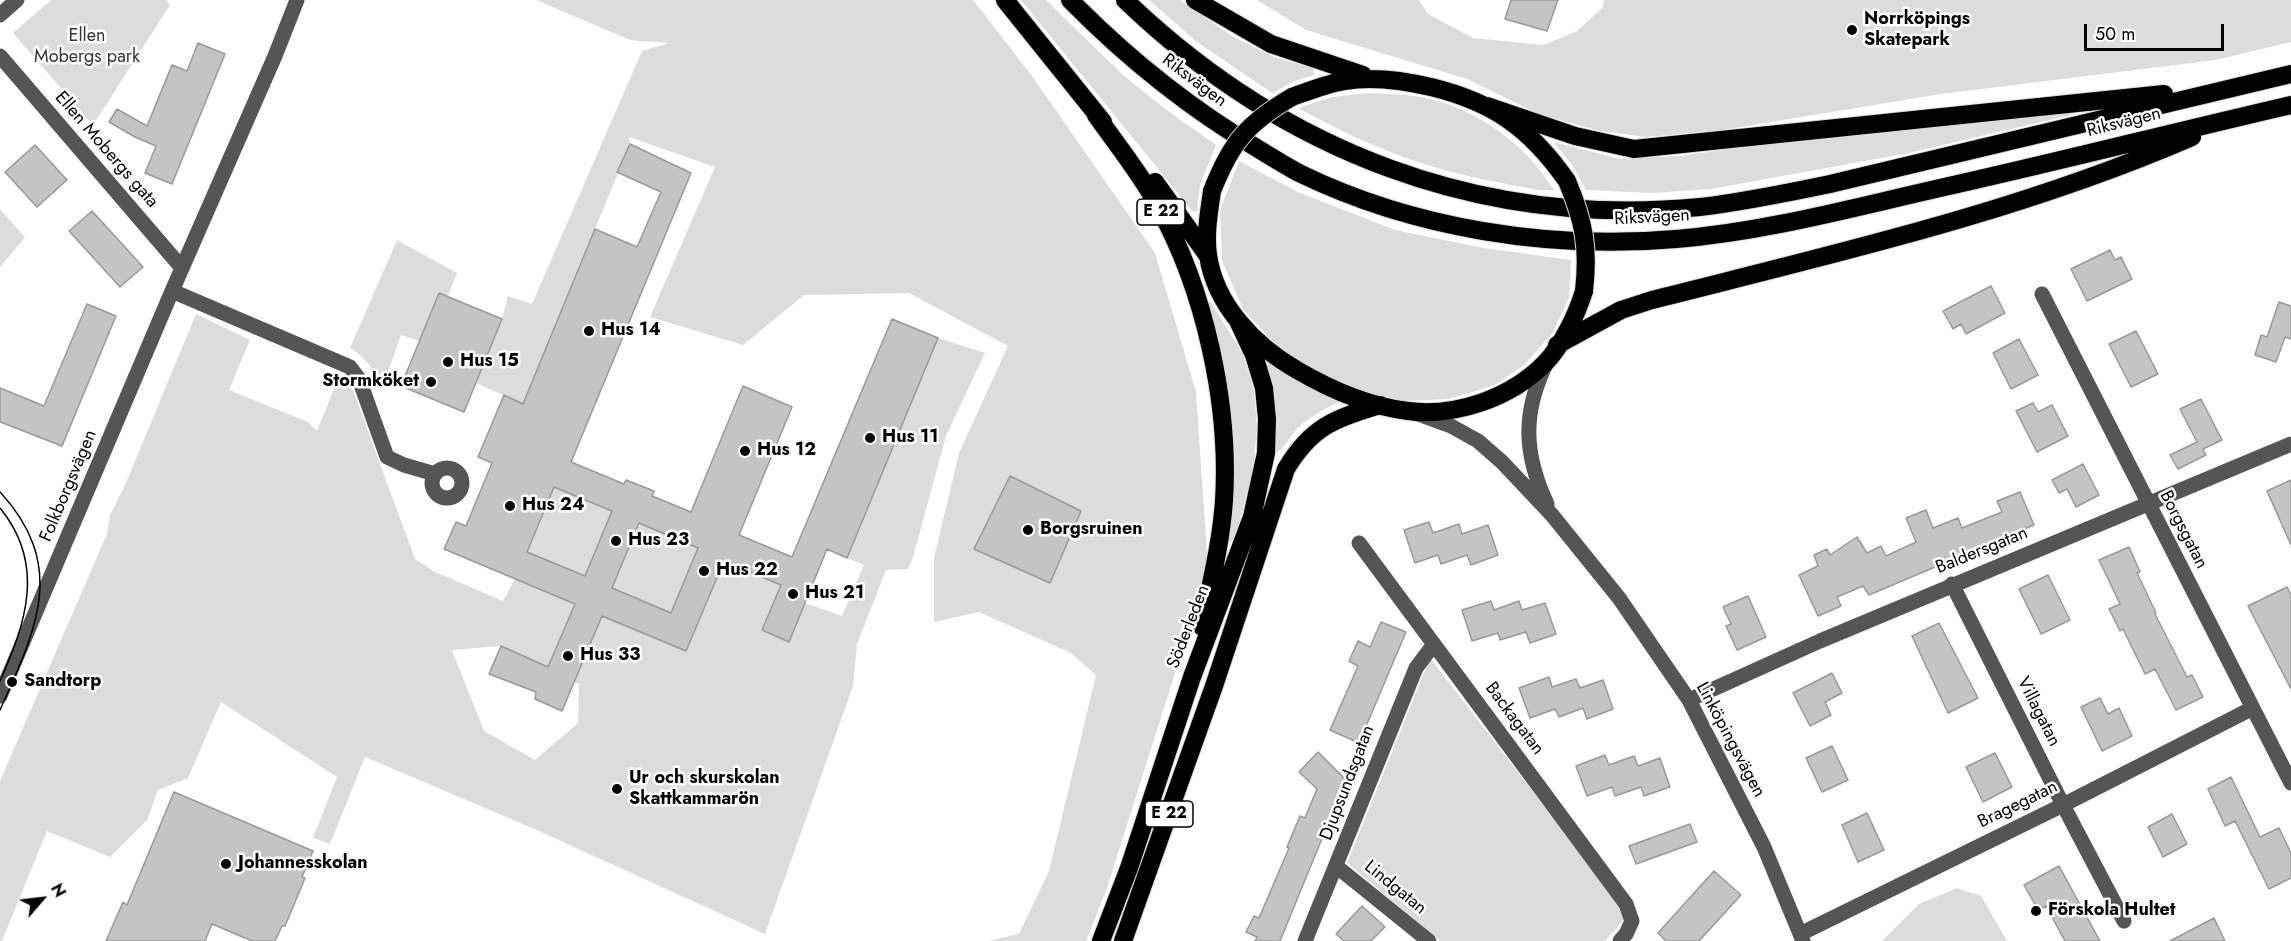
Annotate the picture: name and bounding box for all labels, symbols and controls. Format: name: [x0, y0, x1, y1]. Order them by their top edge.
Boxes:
place label: Norrköpings Skatepark: [1864, 9, 1970, 52]
scale bar: [2087, 12, 2226, 50]
text: 50 m: [2095, 21, 2135, 47]
marker: Norrköpings Skatepark: [1845, 23, 1859, 37]
park label: Ellen Mobergs park: [34, 26, 140, 68]
street label: Riksvägen: [1157, 50, 1231, 112]
street label: Ellen Mobergs gata: [50, 87, 162, 213]
street label: Riksvägen: [2085, 103, 2163, 143]
road number: E 22: [1137, 199, 1185, 225]
street label: Riksvägen: [1614, 205, 1690, 231]
place label: Hus 14: [601, 320, 661, 342]
marker: Hus 14: [582, 324, 596, 338]
place label: Hus 15: [460, 351, 519, 373]
marker: Hus 15: [441, 355, 455, 369]
place label: Stormköket: [322, 371, 419, 393]
marker: Stormköket: [424, 375, 438, 389]
street label: Folkborgsvägen: [36, 427, 102, 545]
place label: Hus 11: [882, 427, 938, 449]
marker: Hus 11: [863, 431, 877, 445]
place label: Hus 12: [757, 440, 816, 462]
marker: Hus 12: [738, 444, 752, 458]
street label: Borgsgatan: [2154, 487, 2212, 573]
place label: Hus 24: [522, 495, 584, 517]
marker: Hus 24: [503, 499, 517, 513]
place label: Borgsruinen: [1040, 519, 1143, 541]
marker: Borgsruinen: [1021, 523, 1035, 537]
street label: Baldersgatan: [1933, 523, 2031, 579]
place label: Hus 23: [628, 530, 689, 552]
marker: Hus 23: [609, 534, 623, 548]
place label: Hus 22: [716, 560, 778, 582]
marker: Hus 22: [697, 564, 711, 578]
street label: Söderleden: [1163, 582, 1215, 672]
place label: Hus 21: [805, 583, 864, 605]
marker: Hus 21: [786, 587, 800, 601]
place label: Hus 33: [580, 645, 640, 667]
marker: Hus 33: [561, 649, 575, 663]
place label: Sandtorp: [24, 671, 101, 693]
street label: Villagatan: [2011, 674, 2065, 750]
marker: Sandtorp: [5, 675, 19, 689]
street label: Backagatan: [1480, 678, 1548, 760]
street label: Linköpingsvägen: [1691, 679, 1769, 801]
street label: Djupsundsgatan: [1316, 722, 1380, 844]
place label: Ur och skurskolan Skattkammarön: [629, 768, 780, 810]
street label: Bragegatan: [1975, 776, 2061, 834]
marker: Ur och skurskolan Skattkammarön: [610, 782, 624, 796]
road number: E 22: [1145, 801, 1193, 827]
place label: Johannesskolan: [238, 853, 368, 875]
street label: Lindgatan: [1360, 856, 1430, 920]
marker: Johannesskolan: [219, 857, 233, 871]
north arrow: [12, 869, 72, 929]
text: N: [45, 879, 71, 901]
place label: Förskola Hultet: [2048, 900, 2175, 922]
marker: Förskola Hultet: [2029, 904, 2043, 918]

